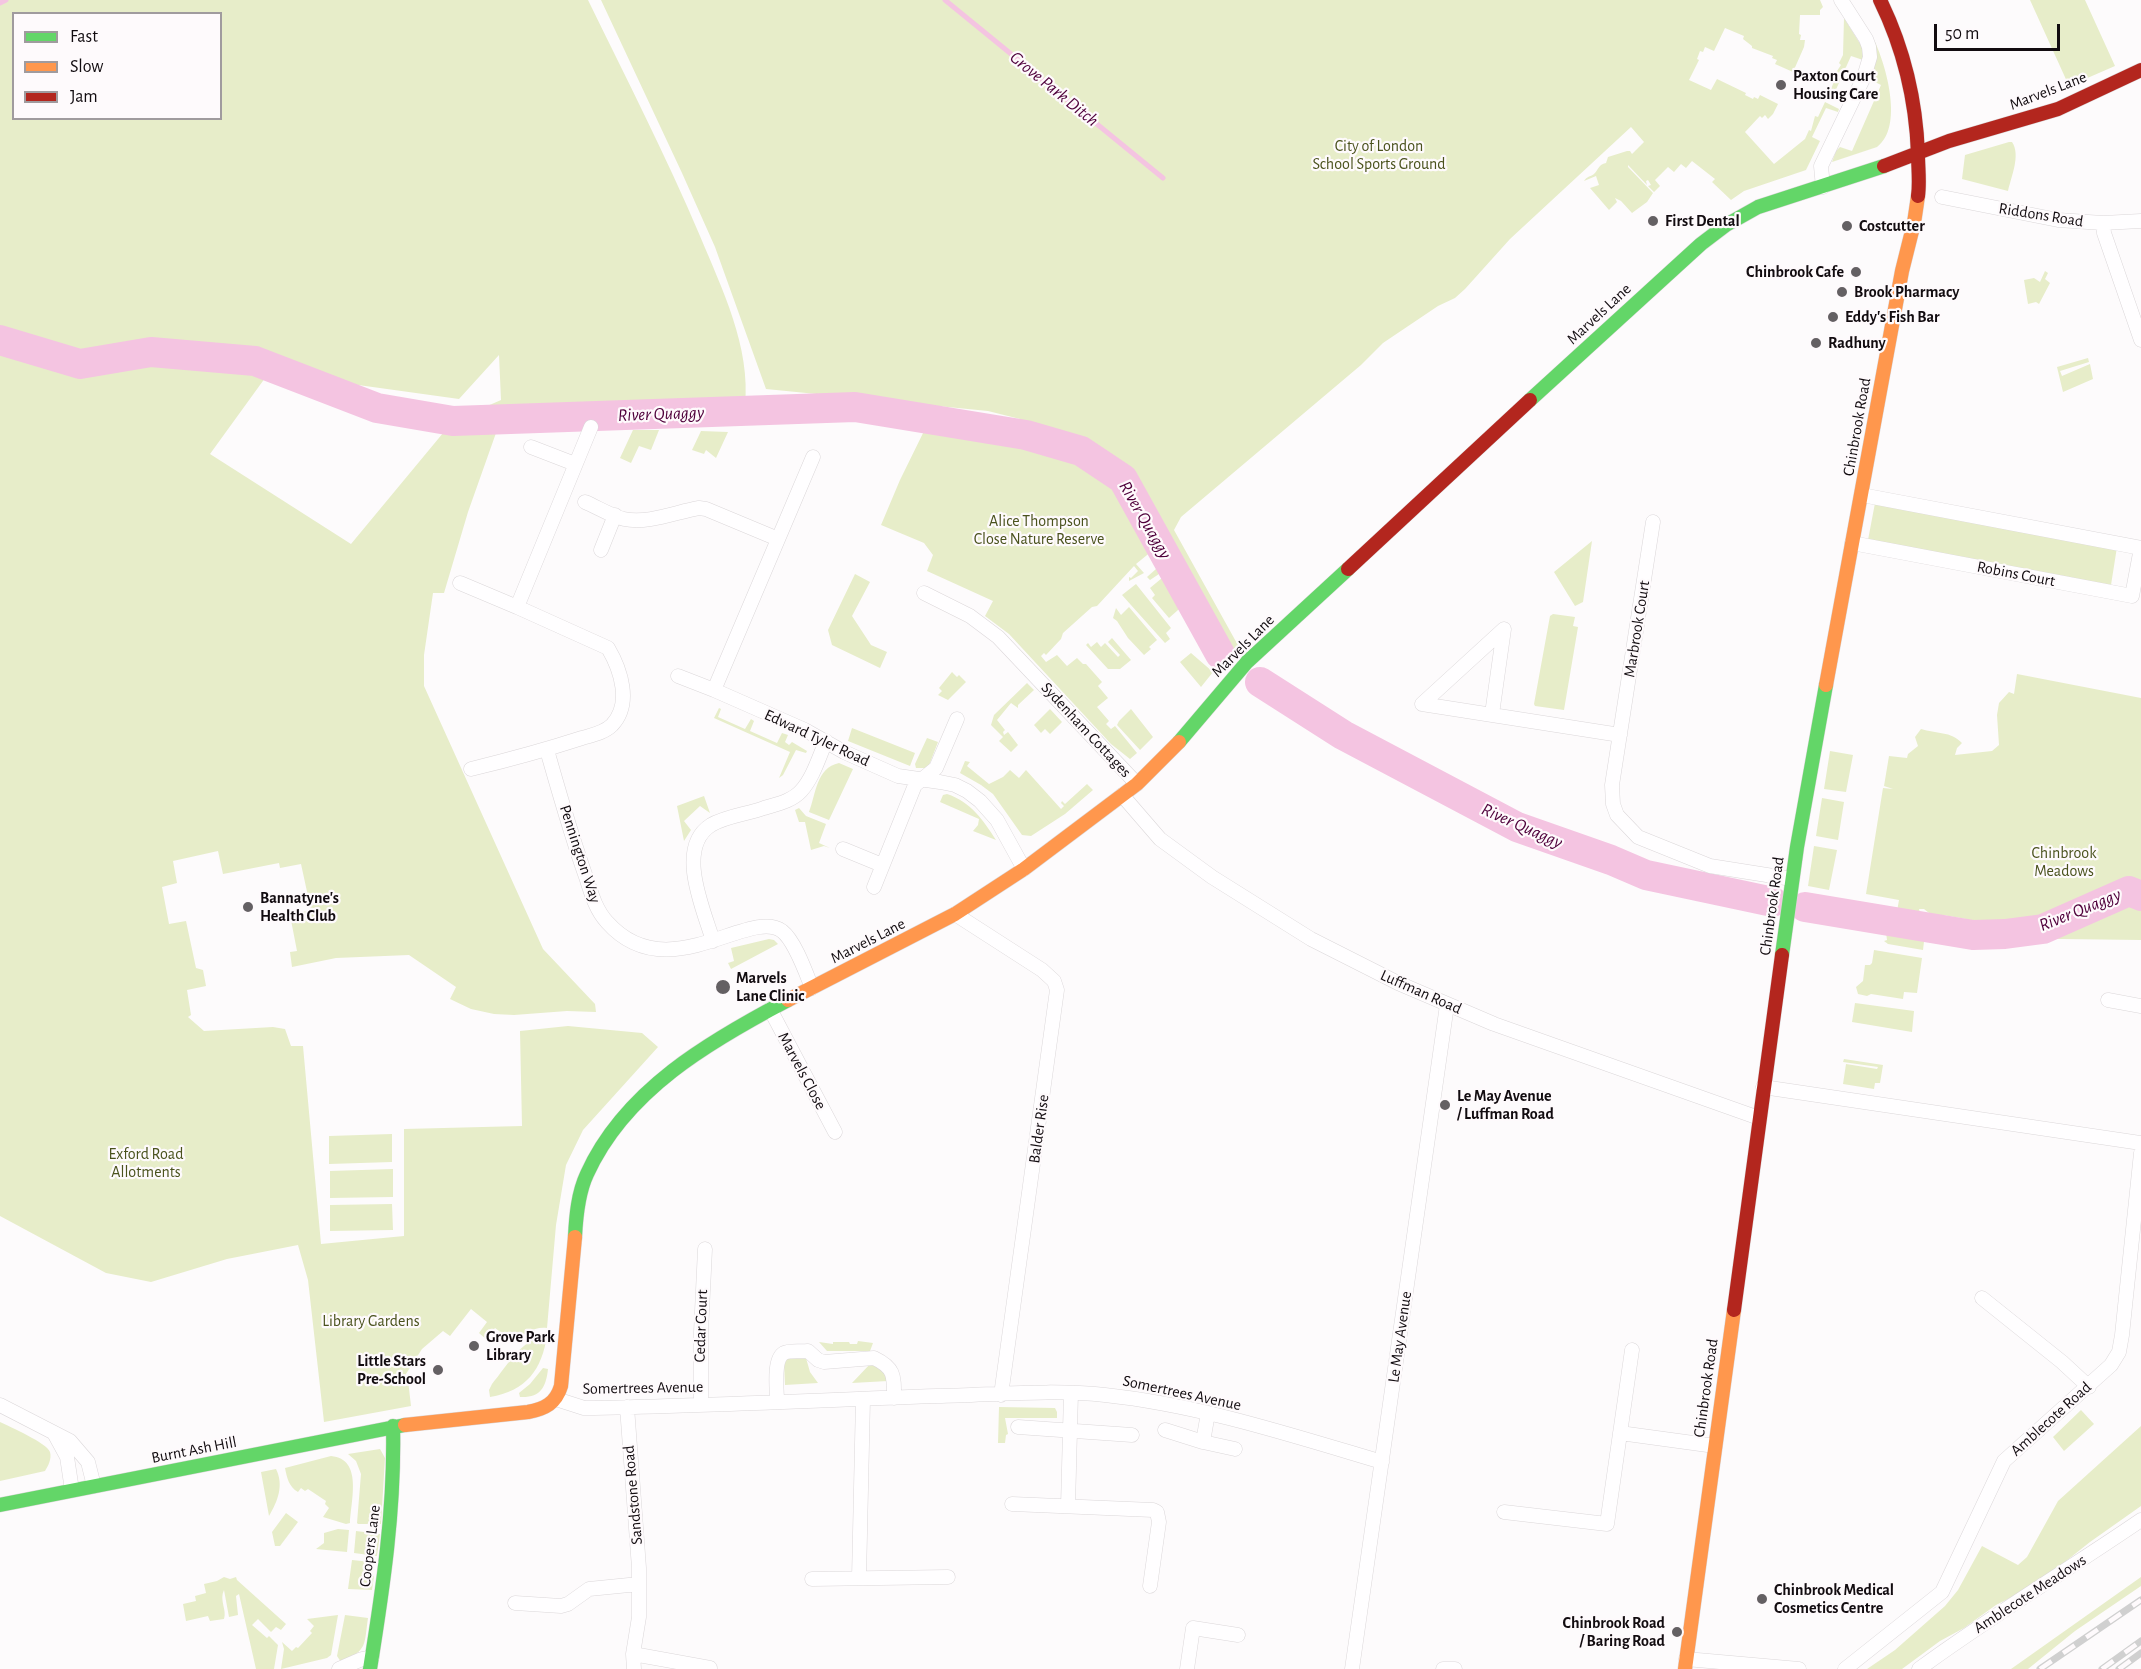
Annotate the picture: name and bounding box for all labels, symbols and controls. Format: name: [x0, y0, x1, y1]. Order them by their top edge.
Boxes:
legend: [12, 12, 222, 120]
scale bar: [1937, 12, 2063, 50]
text: 50 m: [1945, 25, 1979, 43]
text: Fast: [70, 28, 98, 46]
water label: Grove Park Ditch: [1005, 47, 1103, 131]
text: Slow: [70, 58, 103, 76]
place label: Paxton Court Housing Care: [1793, 66, 1878, 104]
street label: Marvels Lane: [2007, 68, 2089, 114]
marker: Paxton Court Housing Care: [1774, 78, 1788, 92]
text: Jam: [70, 88, 98, 106]
park label: City of London School Sports Ground: [1312, 136, 1446, 174]
street label: Riddons Road: [1997, 199, 2085, 231]
place label: First Dental: [1665, 211, 1740, 231]
marker: First Dental: [1646, 214, 1660, 228]
place label: Costcutter: [1859, 216, 1925, 236]
marker: Costcutter: [1840, 219, 1854, 233]
place label: Chinbrook Cafe: [1746, 262, 1844, 282]
marker: Chinbrook Cafe: [1849, 265, 1863, 279]
street label: Marvels Lane: [1563, 279, 1635, 349]
place label: Brook Pharmacy: [1854, 282, 1959, 302]
marker: Brook Pharmacy: [1835, 285, 1849, 299]
place label: Eddy's Fish Bar: [1845, 307, 1940, 327]
marker: Eddy's Fish Bar: [1826, 310, 1840, 324]
place label: Radhuny: [1828, 333, 1886, 353]
marker: Radhuny: [1809, 336, 1823, 350]
street label: Chinbrook Road: [1839, 376, 1875, 478]
water label: River Quaggy: [617, 402, 705, 426]
water label: River Quaggy: [1114, 477, 1176, 563]
park label: Alice Thompson Close Nature Reserve: [974, 511, 1104, 549]
street label: Robins Court: [1975, 557, 2057, 591]
street label: Marbrook Court: [1620, 579, 1654, 679]
street label: Marvels Lane: [1208, 611, 1278, 681]
street label: Sydenham Cottages: [1037, 678, 1135, 782]
street label: Edward Tyler Road: [761, 705, 873, 771]
water label: River Quaggy: [1478, 799, 1566, 853]
street label: Pennington Way: [555, 802, 605, 906]
park label: Chinbrook Meadows: [2032, 843, 2096, 881]
street label: Chinbrook Road: [1756, 855, 1788, 957]
water label: River Quaggy: [2036, 884, 2124, 936]
place label: Bannatyne's Health Club: [260, 888, 339, 926]
marker: Bannatyne's Health Club: [241, 900, 255, 914]
street label: Marvels Lane: [828, 914, 908, 968]
street label: Luffman Road: [1377, 966, 1465, 1018]
place label: Marvels Lane Clinic: [736, 968, 804, 1006]
marker: Marvels Lane Clinic: [714, 978, 732, 996]
street label: Marvels Close: [774, 1029, 830, 1113]
place label: Le May Avenue / Luffman Road: [1457, 1086, 1554, 1124]
street label: Balder Rise: [1025, 1093, 1053, 1165]
marker: Le May Avenue / Luffman Road: [1438, 1098, 1452, 1112]
park label: Exford Road Allotments: [109, 1144, 183, 1182]
street label: Cedar Court: [690, 1289, 712, 1363]
street label: Le May Avenue: [1384, 1290, 1416, 1384]
park label: Library Gardens: [322, 1311, 420, 1331]
place label: Grove Park Library: [486, 1327, 555, 1365]
street label: Chinbrook Road: [1690, 1337, 1722, 1439]
marker: Grove Park Library: [467, 1339, 481, 1353]
place label: Little Stars Pre-School: [357, 1351, 426, 1389]
marker: Little Stars Pre-School: [431, 1363, 445, 1377]
street label: Somertrees Avenue: [1121, 1371, 1243, 1415]
street label: Somertrees Avenue: [583, 1377, 703, 1399]
street label: Amblecote Road: [2007, 1378, 2095, 1460]
street label: Burnt Ash Hill: [150, 1432, 238, 1468]
street label: Sandstone Road: [619, 1445, 647, 1545]
street label: Coopers Lane: [355, 1504, 385, 1588]
street label: Amblecote Meadows: [1970, 1551, 2090, 1637]
place label: Chinbrook Medical Cosmetics Centre: [1774, 1580, 1894, 1618]
marker: Chinbrook Medical Cosmetics Centre: [1755, 1592, 1769, 1606]
place label: Chinbrook Road / Baring Road: [1563, 1613, 1665, 1651]
marker: Chinbrook Road / Baring Road: [1670, 1625, 1684, 1639]

